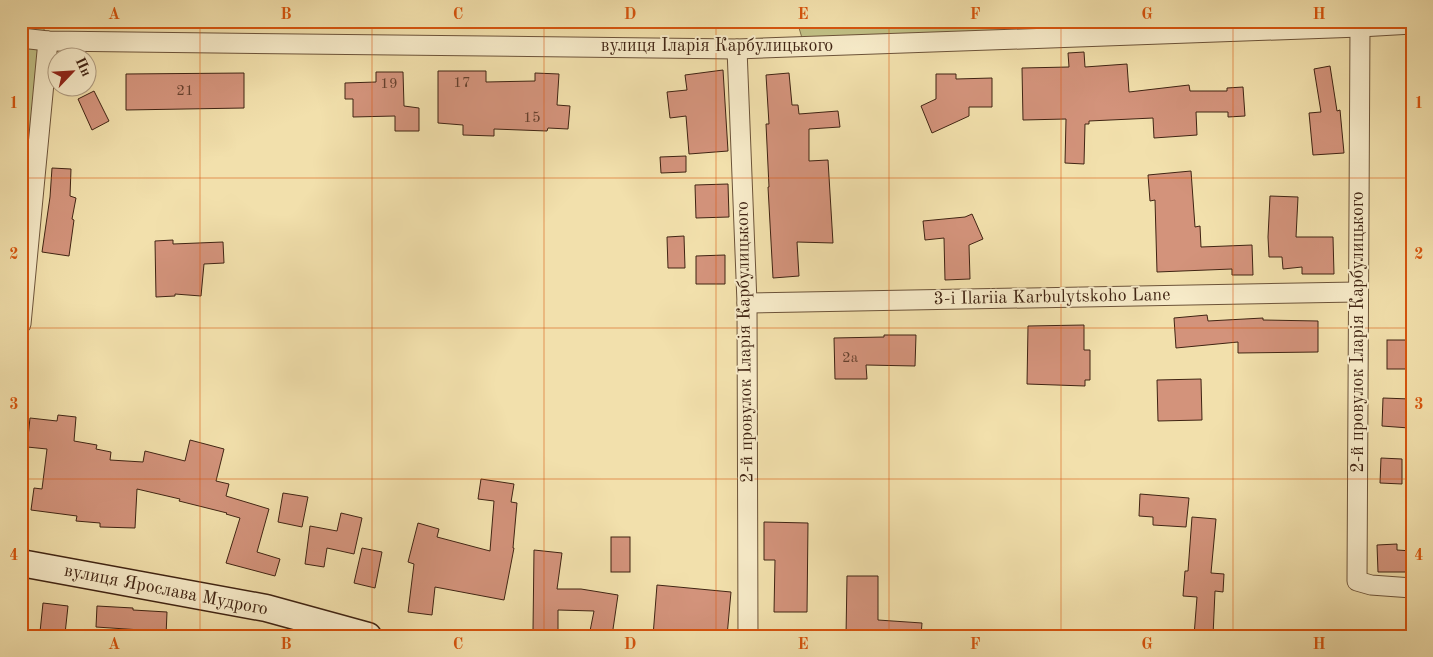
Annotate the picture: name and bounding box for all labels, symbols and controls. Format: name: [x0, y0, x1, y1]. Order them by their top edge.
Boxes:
text: A: [108, 7, 120, 23]
text: B: [280, 7, 292, 23]
text: C: [453, 7, 463, 23]
text: D: [624, 7, 636, 23]
text: E: [797, 7, 809, 23]
text: F: [970, 7, 981, 23]
text: G: [1141, 7, 1153, 23]
text: H: [1312, 7, 1326, 23]
street label: вулиця Іларія Карбулицького: [601, 37, 833, 55]
north arrow: [48, 48, 98, 98]
text: Пн: [72, 55, 93, 79]
house number: 17: [453, 76, 471, 91]
house number: 19: [380, 77, 398, 92]
house number: 21: [176, 84, 194, 99]
text: 1: [9, 96, 19, 112]
text: 1: [1414, 96, 1424, 112]
house number: 15: [523, 111, 541, 126]
street label: 2-й провулок Іларія Карбулицького: [1349, 191, 1367, 473]
street label: 2-й провулок Іларія Карбулицького: [734, 201, 756, 483]
text: 2: [9, 247, 19, 263]
text: 2: [1414, 247, 1424, 263]
street label: 3-i Ilariia Karbulytskoho Lane: [933, 286, 1171, 308]
house number: 2а: [842, 351, 859, 366]
text: 3: [9, 397, 19, 413]
text: 3: [1414, 397, 1424, 413]
text: 4: [9, 548, 19, 564]
text: 4: [1414, 548, 1424, 564]
street label: вулиця Ярослава Мудрого: [63, 561, 269, 619]
text: A: [108, 637, 120, 653]
text: B: [280, 637, 292, 653]
text: C: [453, 637, 463, 653]
text: D: [624, 637, 636, 653]
text: E: [797, 637, 809, 653]
text: F: [970, 637, 981, 653]
text: G: [1141, 637, 1153, 653]
text: H: [1312, 637, 1326, 653]

